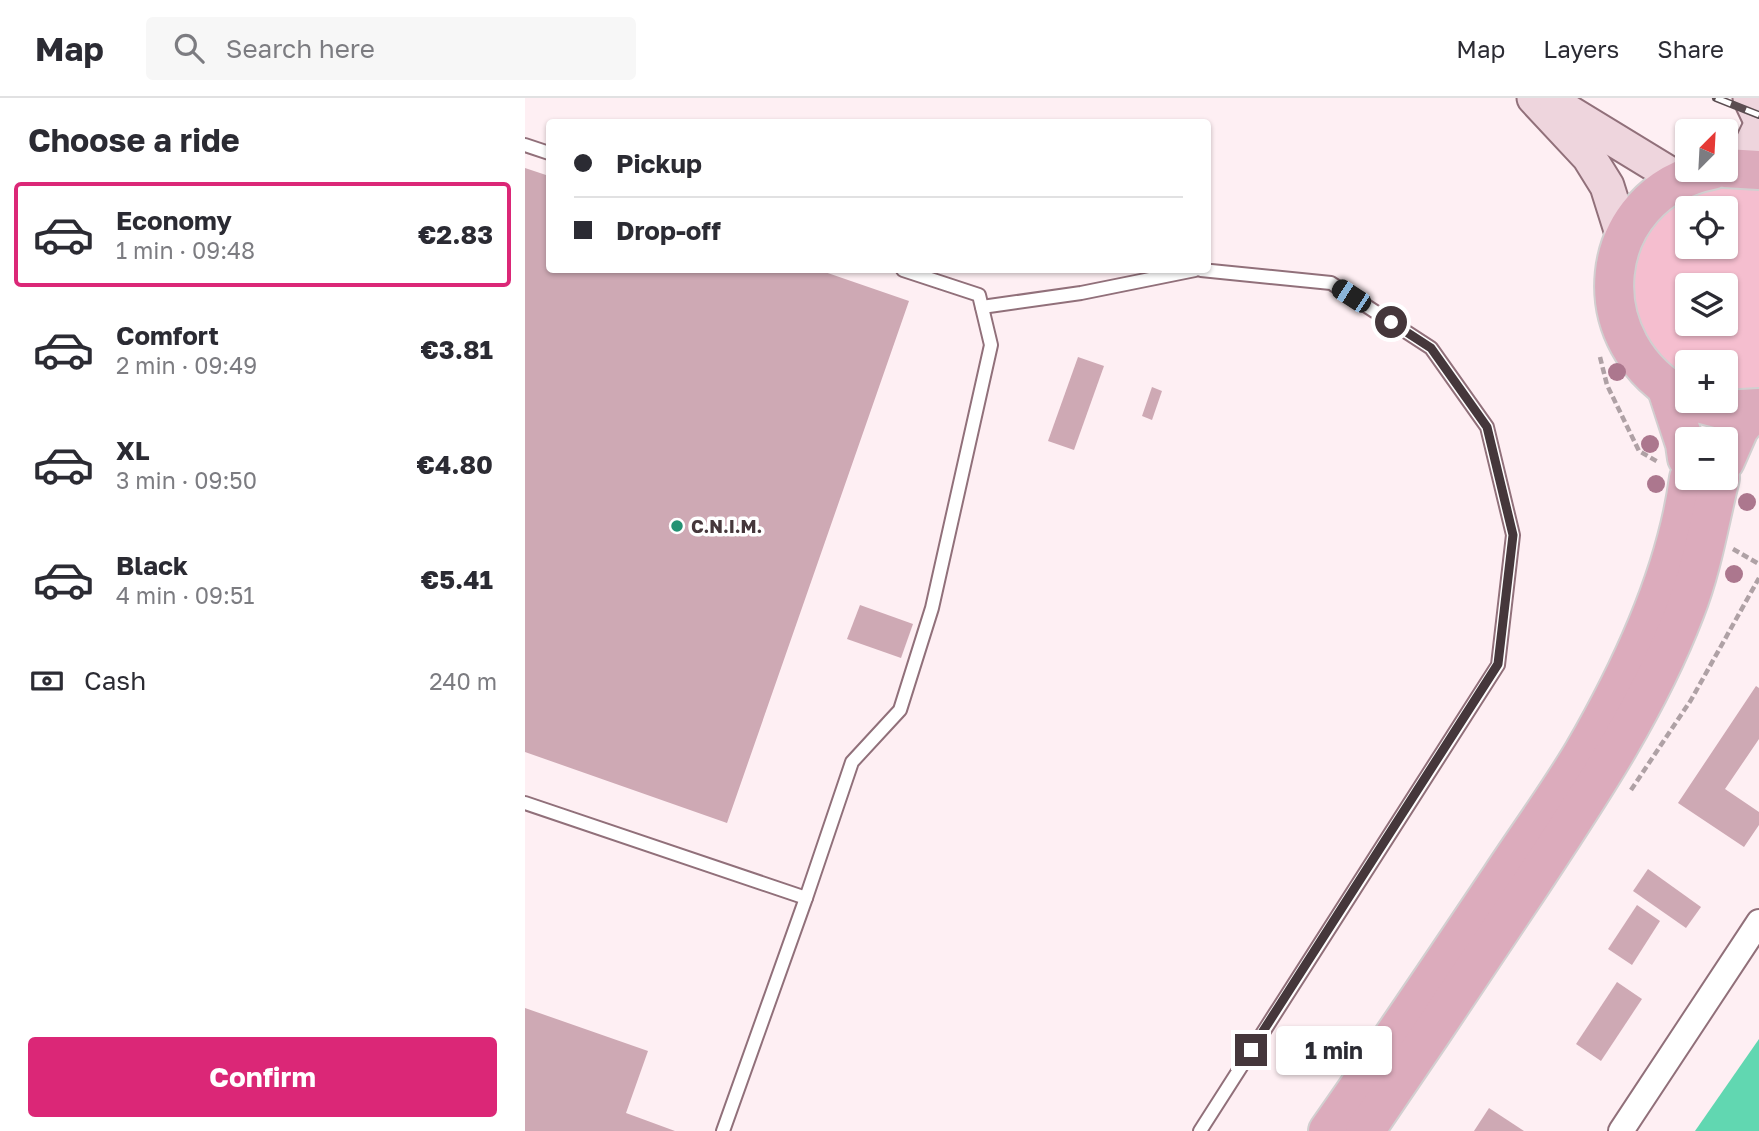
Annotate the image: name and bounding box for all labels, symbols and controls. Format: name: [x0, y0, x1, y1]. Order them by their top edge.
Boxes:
search box: [146, 17, 636, 80]
text: Map: [35, 29, 104, 68]
icon: search: [170, 29, 208, 67]
text: Search here: [226, 33, 375, 64]
text: Map: [1456, 34, 1505, 63]
text: Layers: [1543, 34, 1619, 63]
text: Share: [1657, 34, 1724, 63]
north arrow: [1675, 119, 1738, 182]
map controls: [1675, 119, 1738, 490]
text: Choose a ride: [28, 121, 240, 159]
text: Pickup: [616, 148, 702, 179]
button: locate: [1675, 196, 1738, 259]
icon: car: [32, 203, 95, 266]
text: Economy: [116, 205, 232, 236]
text: Drop-off: [616, 215, 721, 246]
text: €2.83: [418, 219, 493, 250]
text: 1 min · 09:48: [116, 236, 255, 264]
button: layers: [1675, 273, 1738, 336]
car: [1328, 276, 1375, 316]
route start: [1375, 306, 1407, 338]
icon: car: [32, 318, 95, 381]
text: Comfort: [116, 320, 219, 351]
text: €3.81: [420, 334, 493, 365]
button: +: [1675, 350, 1738, 413]
text: 2 min · 09:49: [116, 351, 257, 379]
button: −: [1675, 427, 1738, 490]
icon: car: [32, 433, 95, 496]
text: XL: [116, 435, 150, 466]
text: €4.80: [417, 449, 493, 480]
text: 3 min · 09:50: [116, 466, 257, 494]
place label: C.N.I.M.: [691, 515, 762, 537]
marker: C.N.I.M.: [669, 518, 685, 534]
icon: car: [32, 548, 95, 611]
text: Black: [116, 550, 188, 581]
text: €5.41: [421, 564, 493, 595]
text: 4 min · 09:51: [116, 581, 254, 609]
icon: cash: [28, 662, 66, 700]
text: Cash: [84, 665, 146, 696]
text: 240 m: [429, 667, 497, 695]
callout: 1 min: [1275, 1026, 1391, 1074]
route end: [1235, 1034, 1267, 1066]
text: 1 min: [1305, 1036, 1363, 1064]
button: Confirm: [28, 1037, 497, 1117]

